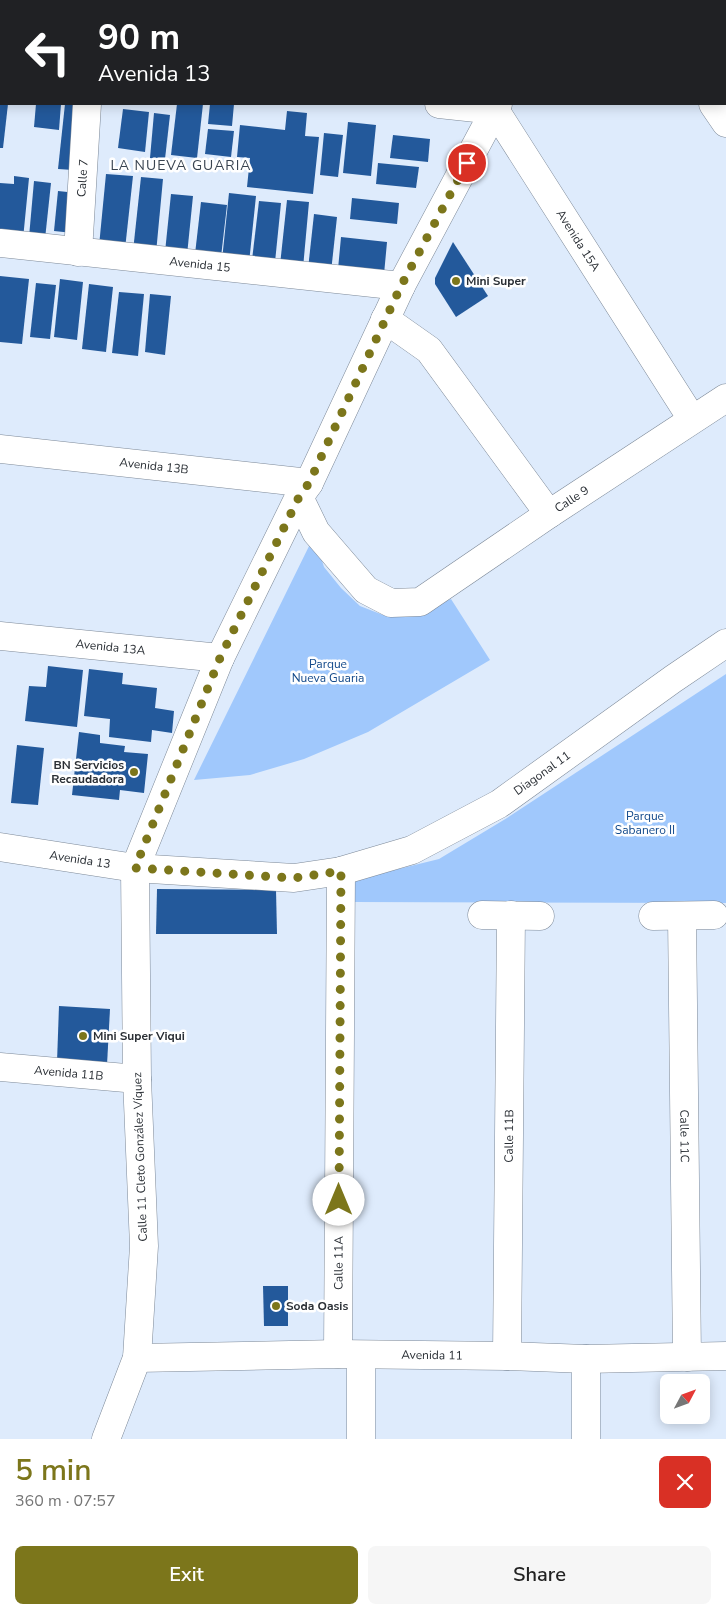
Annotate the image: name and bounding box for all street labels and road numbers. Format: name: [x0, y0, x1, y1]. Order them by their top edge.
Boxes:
street label: Calle 7: [73, 159, 92, 198]
street label: Avenida 15A: [553, 207, 604, 275]
street label: Avenida 15: [168, 253, 231, 276]
street label: Avenida 13B: [119, 454, 190, 478]
street label: Calle 9: [551, 482, 592, 516]
street label: Avenida 13A: [75, 636, 146, 659]
street label: Diagonal 11: [511, 747, 574, 799]
street label: Avenida 13: [48, 847, 112, 872]
street label: Avenida 11B: [33, 1062, 104, 1084]
street label: Calle 11 Cleto González Víquez: [129, 1072, 151, 1242]
street label: Calle 11B: [501, 1109, 517, 1163]
street label: Calle 11C: [676, 1109, 693, 1163]
street label: Calle 11A: [330, 1236, 347, 1290]
street label: Avenida 11: [401, 1347, 463, 1363]

